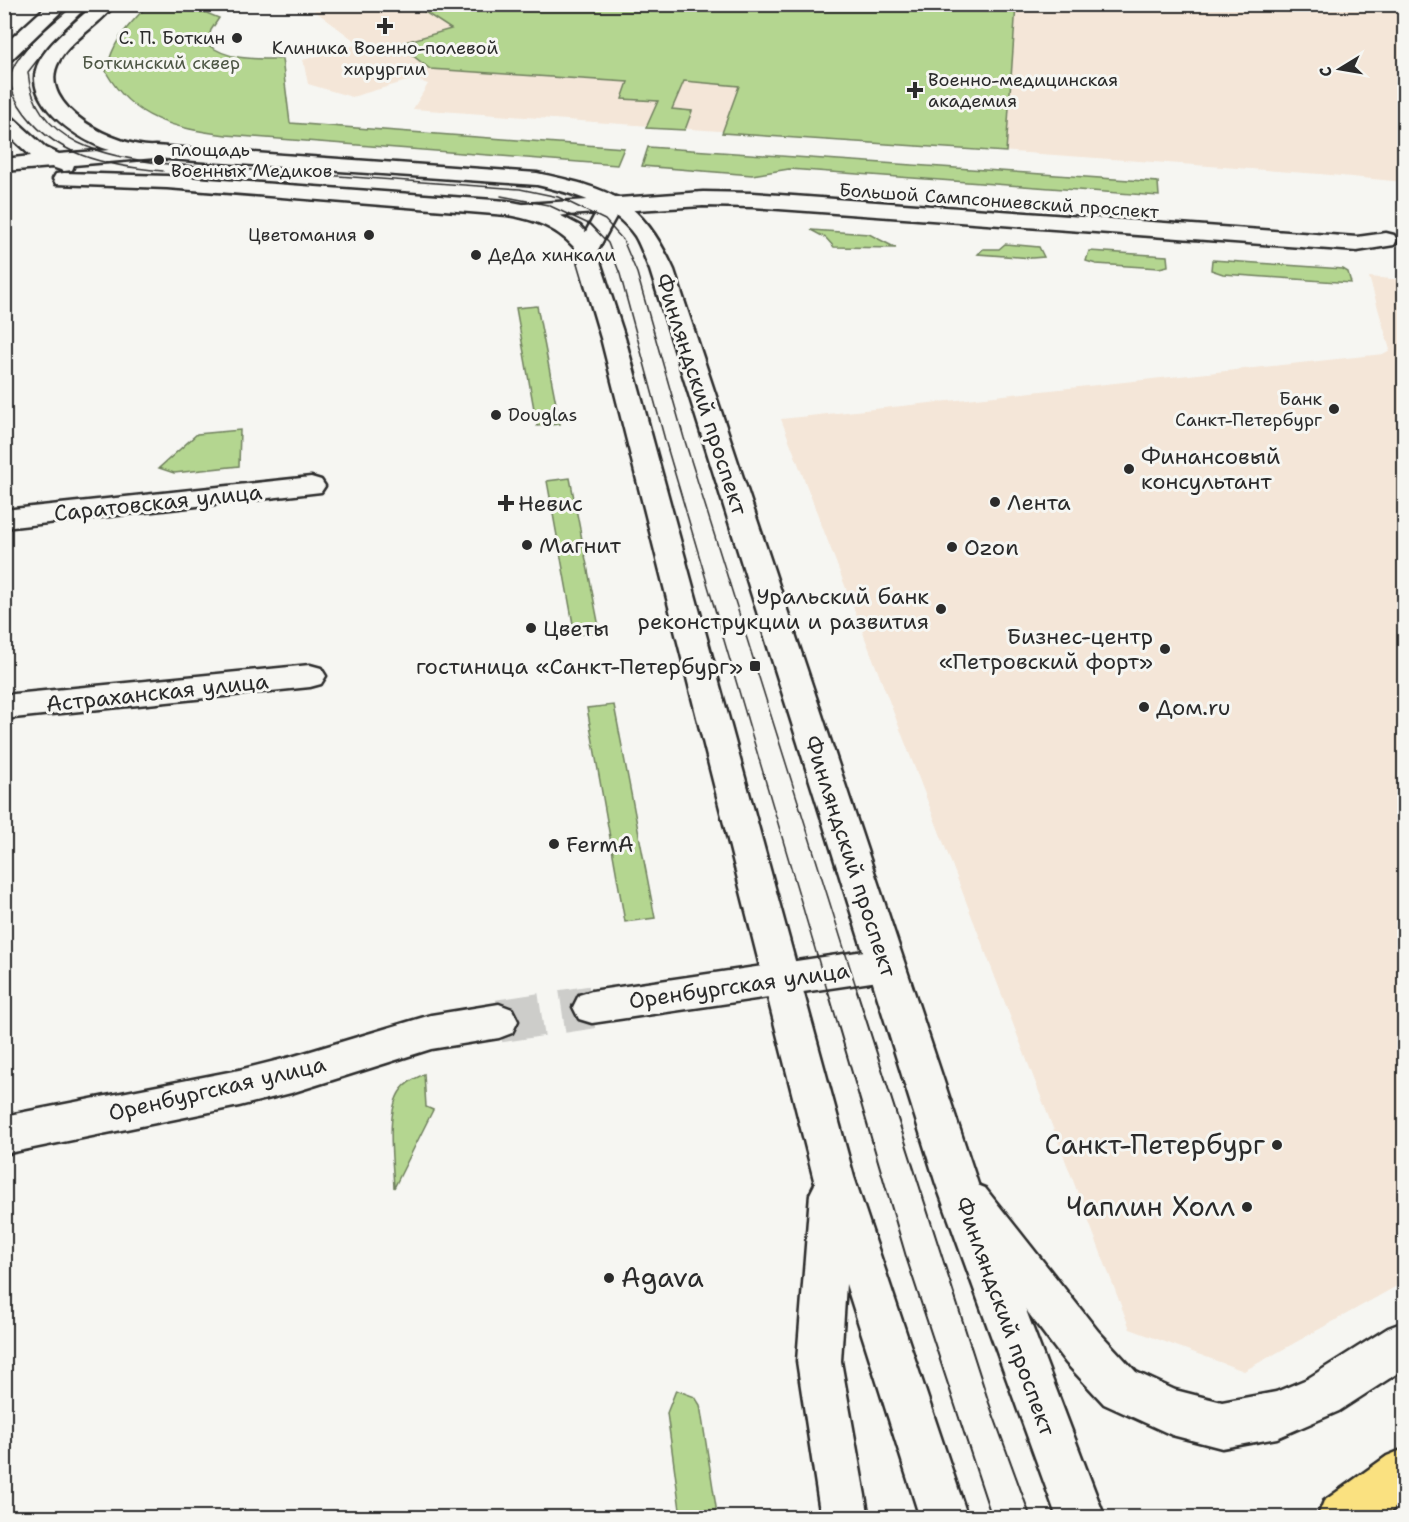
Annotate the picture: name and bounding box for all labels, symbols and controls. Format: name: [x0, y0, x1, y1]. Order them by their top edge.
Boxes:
marker: Клиника Военно-полевой хирургии: [376, 17, 394, 35]
place label: С. П. Боткин: [119, 26, 225, 50]
marker: С. П. Боткин: [230, 31, 244, 45]
place label: Клиника Военно-полевой хирургии: [272, 36, 498, 81]
north arrow: [1310, 39, 1370, 99]
park label: Боткинский сквер: [82, 51, 240, 75]
text: С: [1314, 65, 1337, 79]
place label: Военно-медицинская академия: [928, 68, 1118, 113]
marker: Военно-медицинская академия: [906, 81, 924, 99]
place label: площадь Военных Медиков: [171, 138, 332, 183]
marker: площадь Военных Медиков: [152, 153, 166, 167]
street label: Большой Сампсониевский проспект: [838, 178, 1161, 224]
place label: Цветомания: [248, 223, 357, 247]
marker: Цветомания: [362, 228, 376, 242]
place label: ДеДа хинкали: [488, 243, 616, 267]
marker: ДеДа хинкали: [469, 248, 483, 262]
street label: Финляндский проспект: [649, 270, 755, 519]
place label: Банк Санкт-Петербург: [1175, 387, 1322, 432]
marker: Банк Санкт-Петербург: [1327, 402, 1341, 416]
place label: Douglas: [508, 403, 577, 427]
marker: Douglas: [489, 408, 503, 422]
place label: Финансовый консультант: [1141, 442, 1280, 496]
marker: Финансовый консультант: [1122, 462, 1136, 476]
street label: Саратовская улица: [52, 477, 264, 528]
place label: Лента: [1007, 488, 1071, 517]
place label: Невис: [518, 489, 583, 518]
marker: Лента: [988, 495, 1002, 509]
marker: Невис: [499, 496, 513, 510]
place label: Магнит: [539, 531, 622, 560]
place label: Ozon: [964, 533, 1019, 562]
marker: Магнит: [520, 538, 534, 552]
marker: Ozon: [945, 540, 959, 554]
place label: Уральский банк реконструкции и развития: [638, 582, 929, 636]
marker: Уральский банк реконструкции и развития: [934, 602, 948, 616]
place label: Цветы: [543, 614, 609, 643]
marker: Цветы: [524, 621, 538, 635]
place label: Бизнес-центр «Петровский форт»: [939, 622, 1153, 676]
marker: Бизнес-центр «Петровский форт»: [1158, 642, 1172, 656]
place label: гостиница «Санкт-Петербург»: [416, 652, 743, 681]
marker: гостиница «Санкт-Петербург»: [748, 659, 762, 673]
street label: Астраханская улица: [44, 666, 270, 719]
place label: Дом.ru: [1156, 693, 1230, 722]
marker: Дом.ru: [1137, 700, 1151, 714]
street label: Финляндский проспект: [798, 732, 904, 981]
place label: FermA: [566, 830, 634, 859]
marker: FermA: [547, 837, 561, 851]
street label: Оренбургская улица: [627, 956, 851, 1015]
street label: Оренбургская улица: [106, 1049, 329, 1128]
place label: Санкт-Петербург: [1045, 1126, 1265, 1163]
marker: Санкт-Петербург: [1270, 1138, 1284, 1152]
place label: Чаплин Холл: [1066, 1188, 1235, 1225]
street label: Финляндский проспект: [949, 1193, 1063, 1440]
marker: Чаплин Холл: [1240, 1200, 1254, 1214]
place label: Agava: [621, 1259, 704, 1296]
marker: Agava: [602, 1271, 616, 1285]

